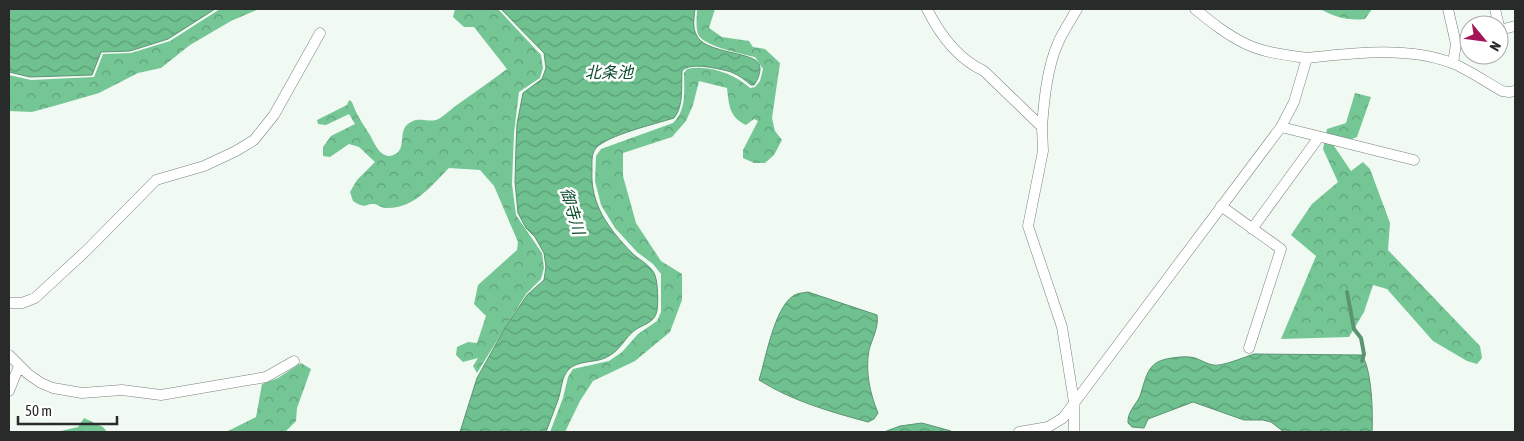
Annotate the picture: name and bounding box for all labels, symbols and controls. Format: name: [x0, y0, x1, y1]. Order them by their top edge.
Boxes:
north arrow: [1459, 15, 1509, 65]
text: N: [1486, 39, 1504, 54]
water label: 北条池: [585, 63, 635, 81]
water label: 御寺川: [558, 185, 589, 238]
scale bar: [18, 394, 116, 426]
text: 50 m: [25, 402, 52, 419]

